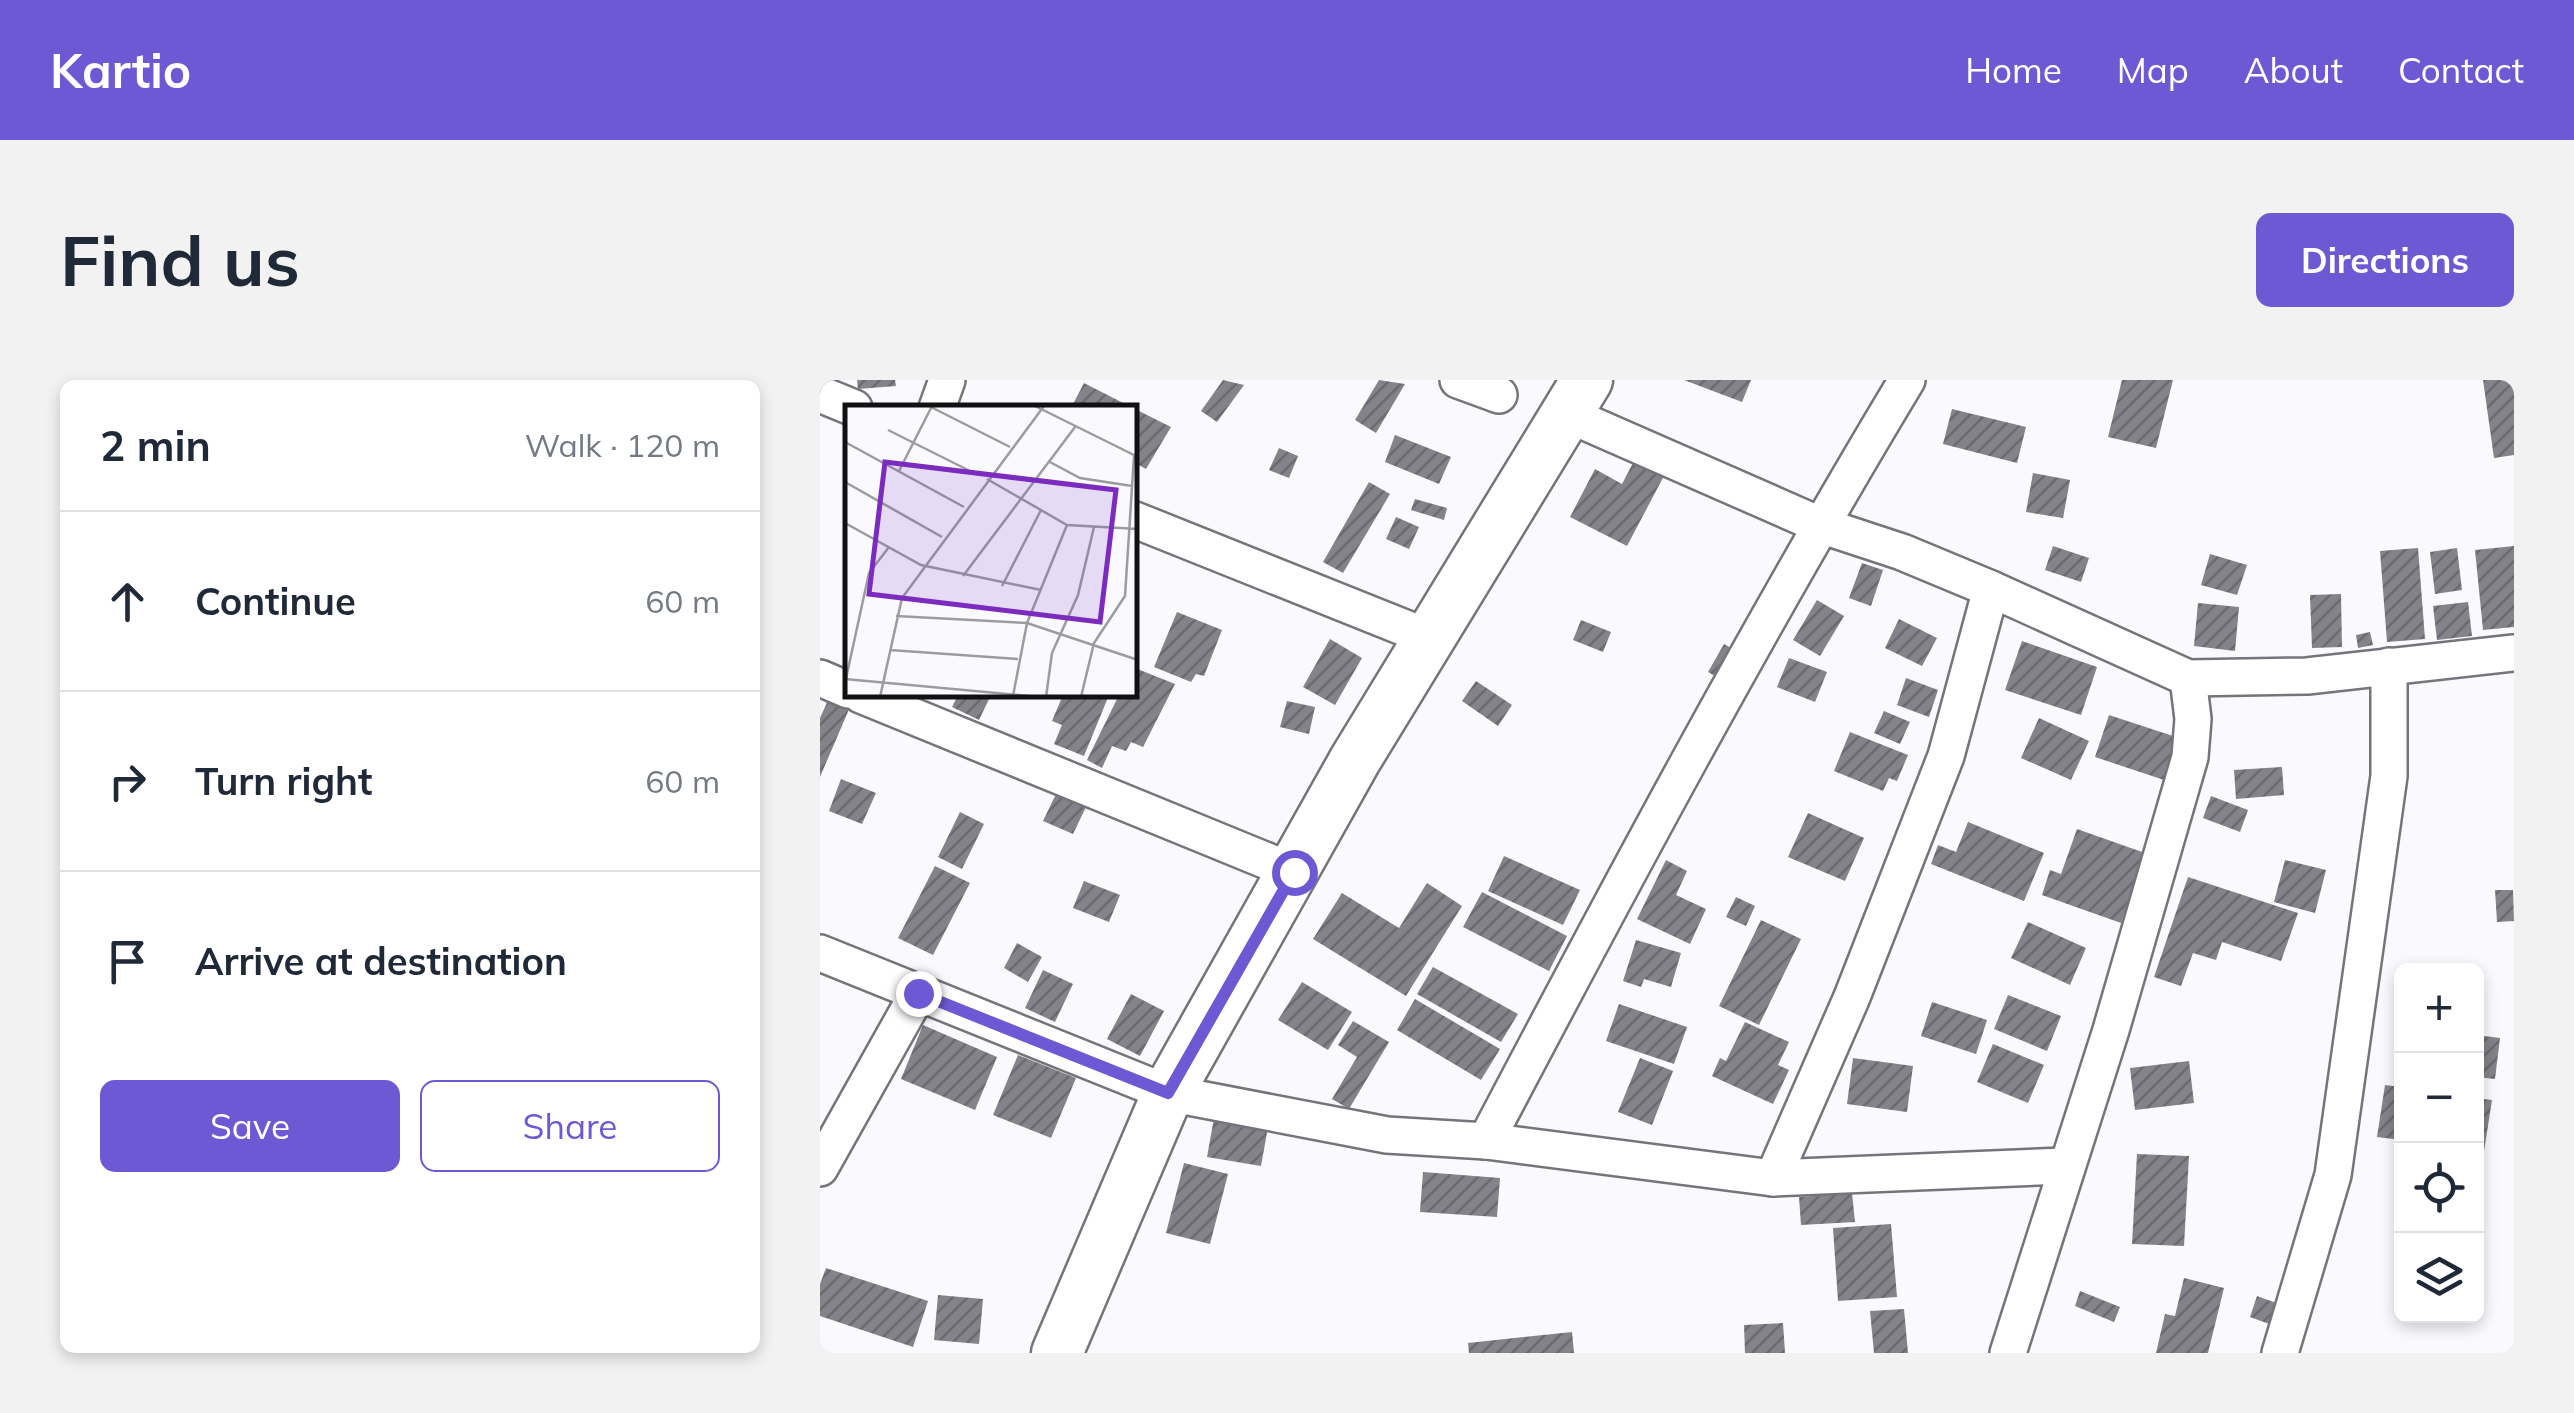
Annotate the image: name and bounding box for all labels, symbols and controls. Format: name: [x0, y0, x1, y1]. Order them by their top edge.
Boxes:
text: Kartio: [50, 40, 191, 100]
text: Home: [1965, 48, 2062, 92]
text: Map: [2117, 48, 2189, 92]
text: About: [2244, 48, 2343, 92]
text: Contact: [2398, 48, 2524, 92]
button: Directions: [2256, 213, 2514, 307]
text: Find us: [60, 216, 300, 304]
inset map: [845, 405, 1138, 698]
text: 2 min: [100, 419, 211, 472]
text: Walk · 120 m: [525, 425, 720, 465]
icon: ahead: [100, 574, 155, 629]
text: Continue: [195, 577, 356, 625]
text: 60 m: [645, 581, 720, 621]
icon: right: [100, 754, 155, 809]
text: Turn right: [195, 757, 372, 805]
text: 60 m: [645, 761, 720, 801]
route start: [1272, 850, 1318, 896]
icon: arrive: [100, 934, 155, 989]
text: Arrive at destination: [195, 937, 567, 985]
map controls: [2394, 963, 2484, 1323]
button: +: [2394, 963, 2484, 1053]
route end: [896, 971, 942, 1017]
button: −: [2394, 1053, 2484, 1143]
button: Save: [100, 1080, 400, 1172]
button: Share: [420, 1080, 720, 1172]
button: locate: [2394, 1143, 2484, 1233]
button: layers: [2394, 1233, 2484, 1323]

